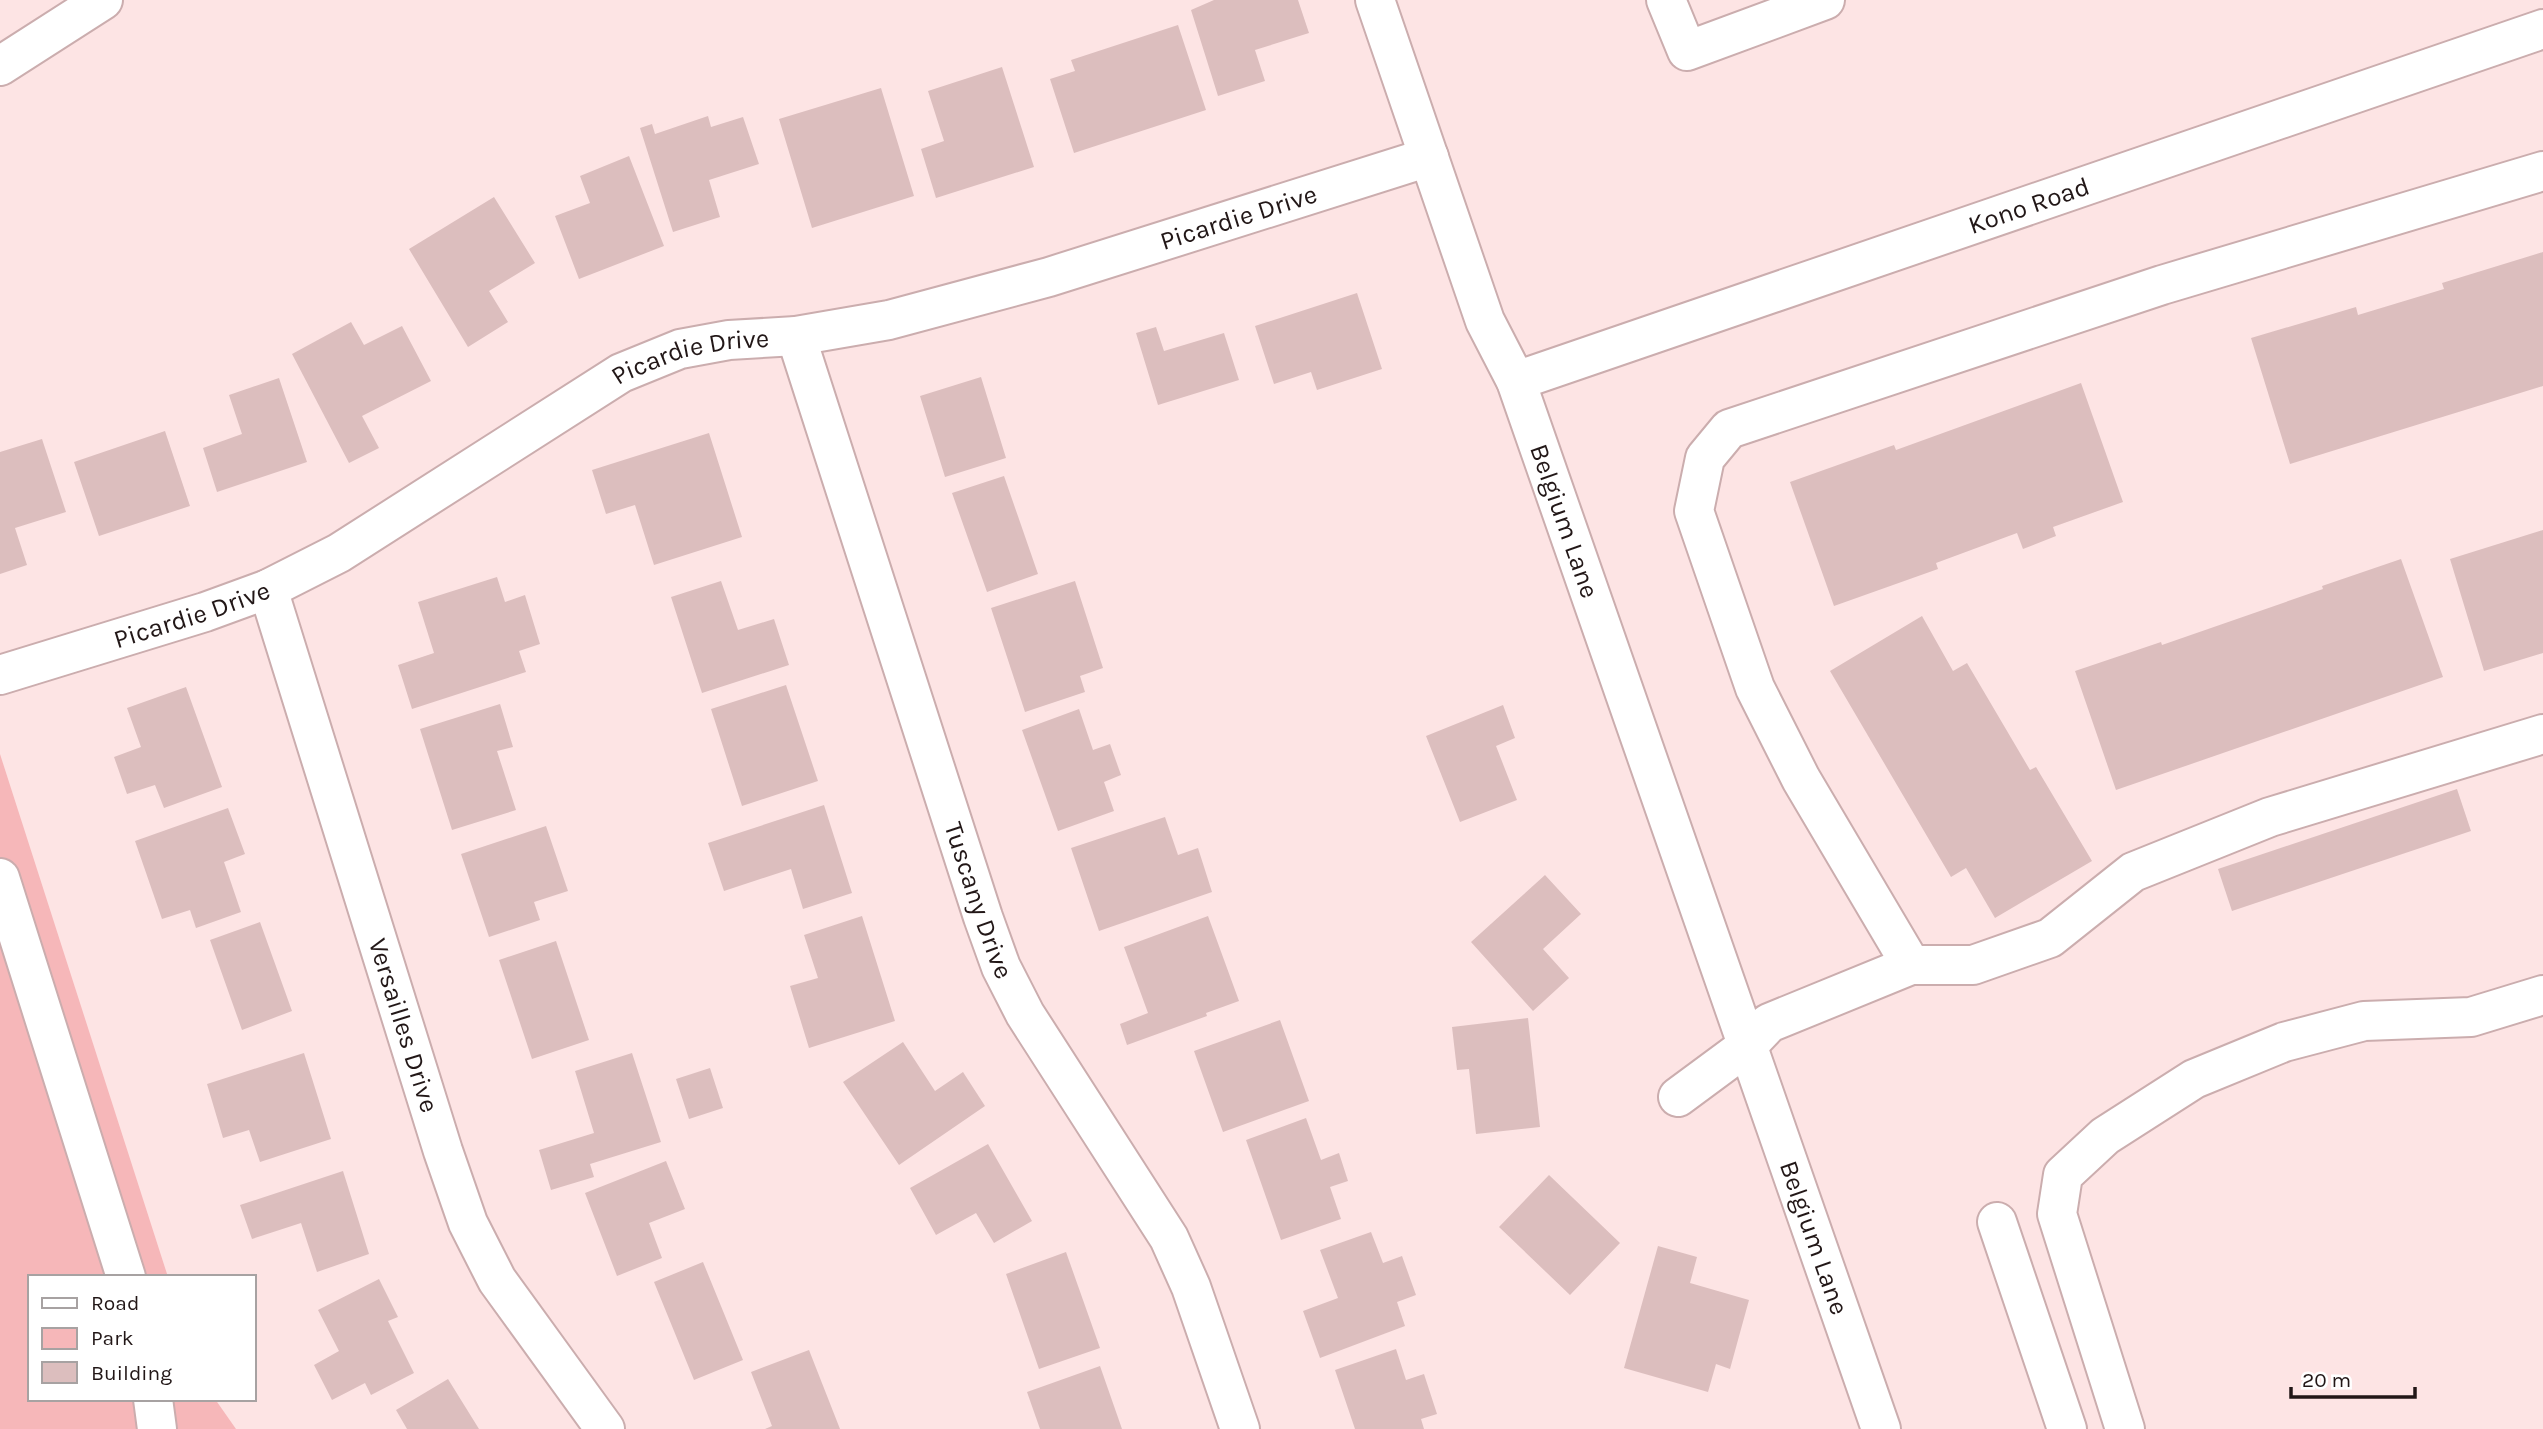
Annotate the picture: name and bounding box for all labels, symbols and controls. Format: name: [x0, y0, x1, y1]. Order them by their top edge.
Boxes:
street label: Kono Road: [1964, 171, 2094, 241]
street label: Picardie Drive: [1156, 178, 1321, 257]
street label: Picardie Drive: [605, 323, 770, 391]
street label: Belgium Lane: [1523, 440, 1605, 602]
street label: Picardie Drive: [110, 575, 274, 655]
street label: Tuscany Drive: [937, 818, 1019, 984]
street label: Versailles Drive: [362, 935, 445, 1116]
street label: Belgium Lane: [1773, 1157, 1855, 1319]
legend: [28, 1275, 256, 1401]
text: Road: [91, 1291, 139, 1315]
text: Park: [91, 1326, 134, 1350]
scale bar: [2291, 1356, 2415, 1400]
text: Building: [91, 1361, 172, 1385]
text: 20 m: [2302, 1368, 2351, 1392]

